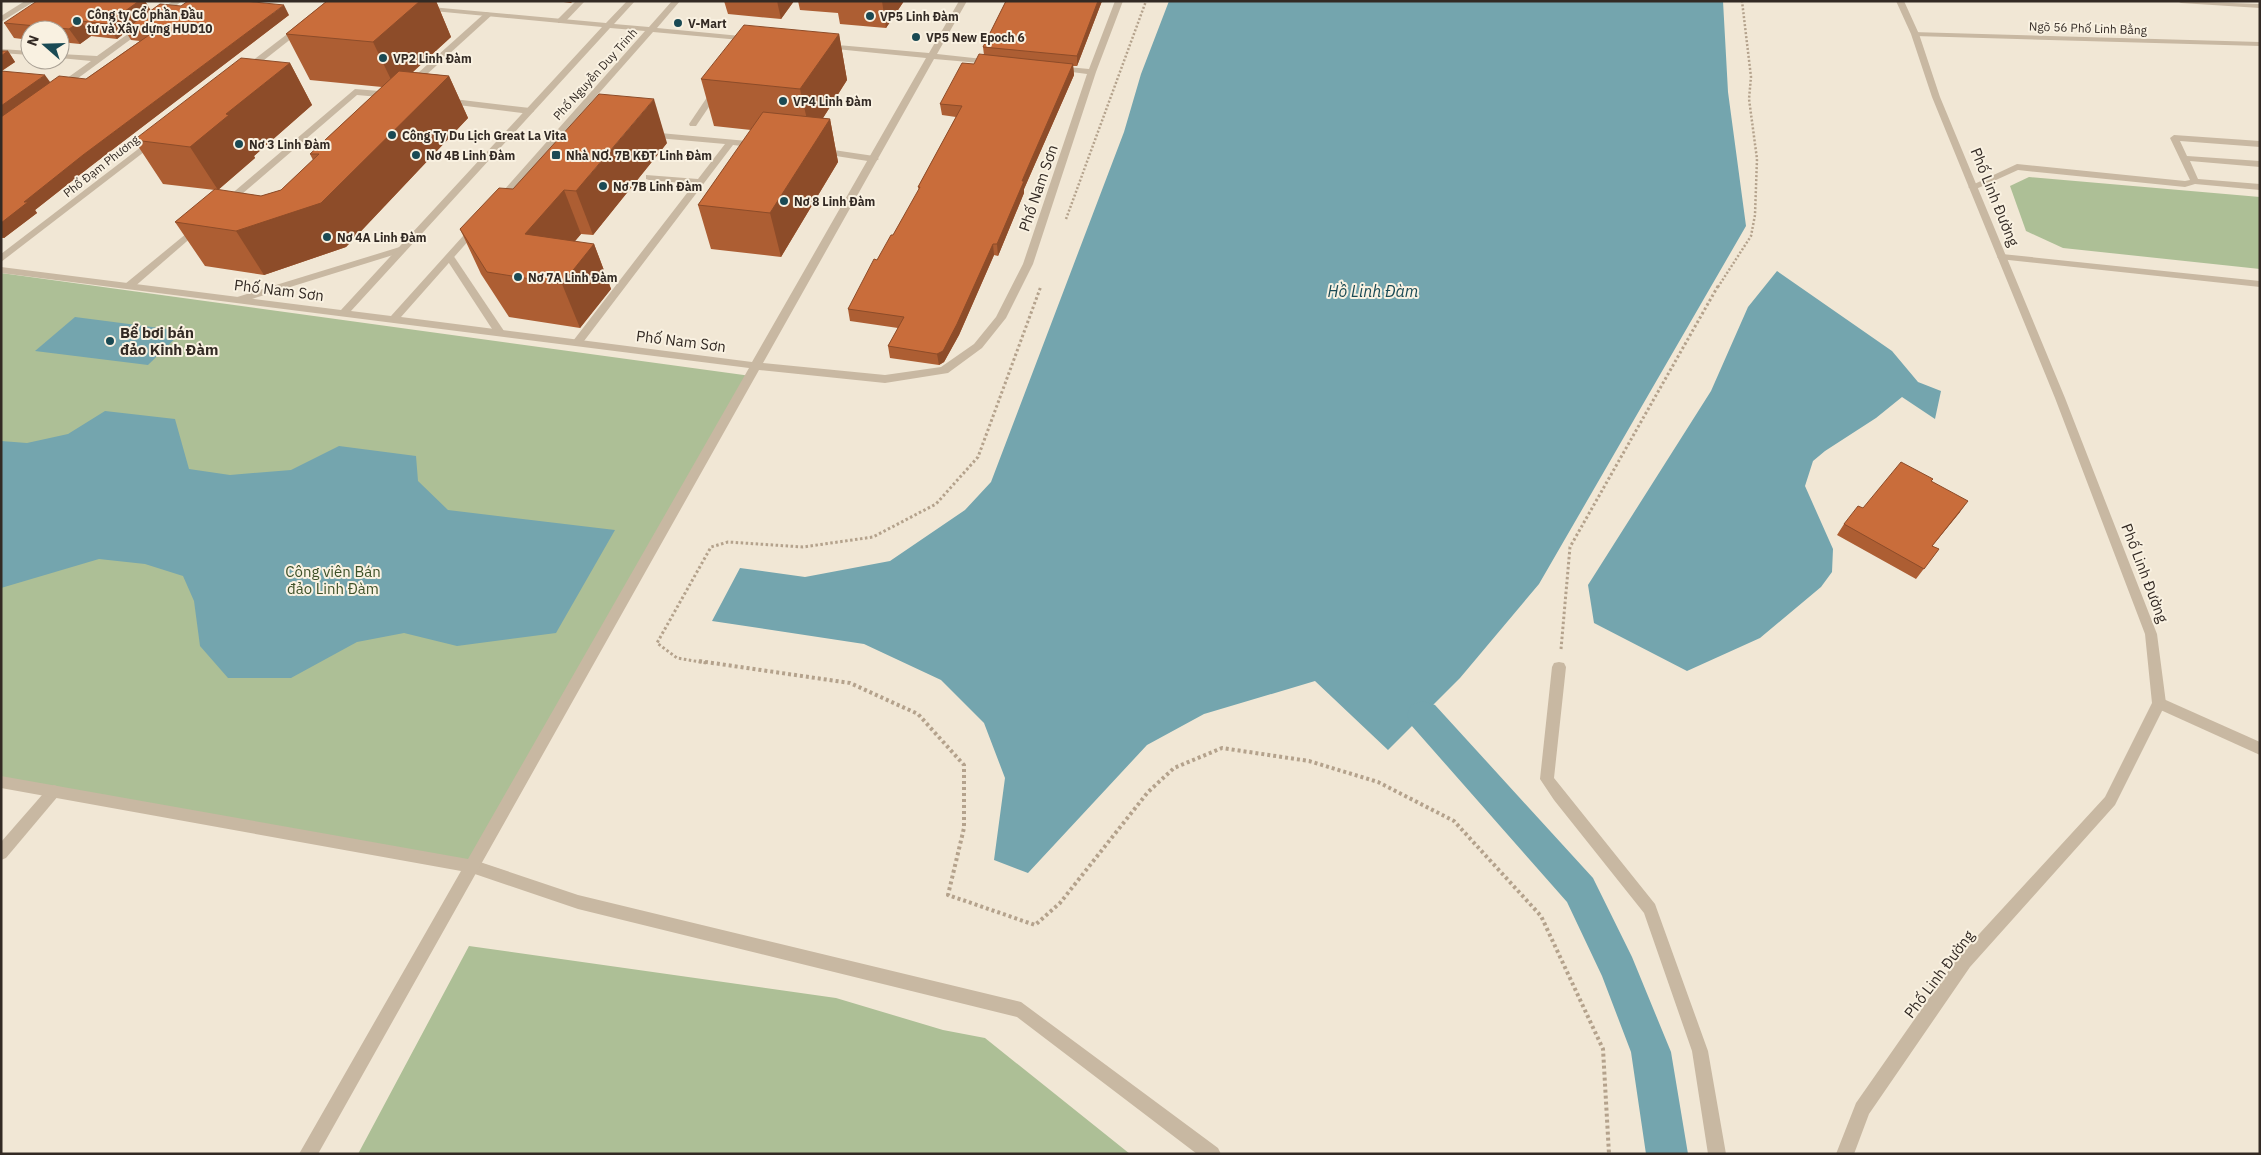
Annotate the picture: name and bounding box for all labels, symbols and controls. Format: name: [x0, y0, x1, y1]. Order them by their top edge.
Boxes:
place label: Công ty Cổ phần Đầu tư và Xây dựng HUD10: [87, 5, 212, 36]
place label: VP5 Linh Đàm: [880, 9, 959, 24]
marker: VP5 Linh Đàm: [864, 10, 876, 22]
marker: Công ty Cổ phần Đầu tư và Xây dựng HUD10: [71, 15, 83, 27]
place label: V-Mart: [688, 16, 727, 31]
marker: V-Mart: [672, 17, 684, 29]
street label: Ngõ 56 Phố Linh Bằng: [2029, 18, 2148, 38]
north arrow: [20, 20, 70, 70]
street label: Phố Nguyễn Duy Trinh: [550, 25, 640, 123]
place label: VP5 New Epoch 6: [926, 30, 1025, 45]
marker: VP5 New Epoch 6: [910, 31, 922, 43]
text: N: [23, 33, 43, 48]
place label: VP2 Linh Đàm: [393, 51, 472, 66]
marker: VP2 Linh Đàm: [377, 52, 389, 64]
place label: VP4 Linh Đàm: [793, 94, 872, 109]
marker: VP4 Linh Đàm: [777, 95, 789, 107]
place label: Công Ty Du Lịch Great La Vita: [402, 128, 567, 143]
marker: Công Ty Du Lịch Great La Vita: [386, 129, 398, 141]
street label: Phố Đạm Phương: [60, 131, 142, 200]
place label: Nơ 3 Linh Đàm: [249, 137, 330, 152]
marker: Nơ 3 Linh Đàm: [233, 138, 245, 150]
street label: Phố Nam Sơn: [1014, 142, 1062, 234]
street label: Phố Linh Đường: [1967, 145, 2023, 249]
place label: Nơ 4B Linh Đàm: [426, 148, 515, 163]
place label: Nhà NƠ. 7B KĐT Linh Đàm: [566, 148, 712, 163]
marker: Nơ 4B Linh Đàm: [410, 149, 422, 161]
marker: Nhà NƠ. 7B KĐT Linh Đàm: [550, 149, 562, 161]
place label: Nơ 7B Linh Đàm: [613, 179, 702, 194]
marker: Nơ 7B Linh Đàm: [597, 180, 609, 192]
place label: Nơ 8 Linh Đàm: [794, 194, 875, 209]
marker: Nơ 8 Linh Đàm: [778, 195, 790, 207]
place label: Nơ 4A Linh Đàm: [337, 230, 426, 245]
marker: Nơ 4A Linh Đàm: [321, 231, 333, 243]
place label: Nơ 7A Linh Đàm: [528, 270, 617, 285]
marker: Nơ 7A Linh Đàm: [512, 271, 524, 283]
street label: Phố Nam Sơn: [233, 275, 325, 305]
water label: Hồ Linh Đàm: [1328, 281, 1418, 301]
place label: Bể bơi bán đảo Kinh Đàm: [120, 323, 218, 359]
street label: Phố Nam Sơn: [635, 326, 727, 356]
marker: Bể bơi bán đảo Kinh Đàm: [104, 335, 116, 347]
street label: Phố Linh Đường: [2117, 521, 2173, 625]
park label: Công viên Bán đảo Linh Đàm: [285, 562, 381, 598]
street label: Phố Linh Đường: [1900, 926, 1978, 1022]

